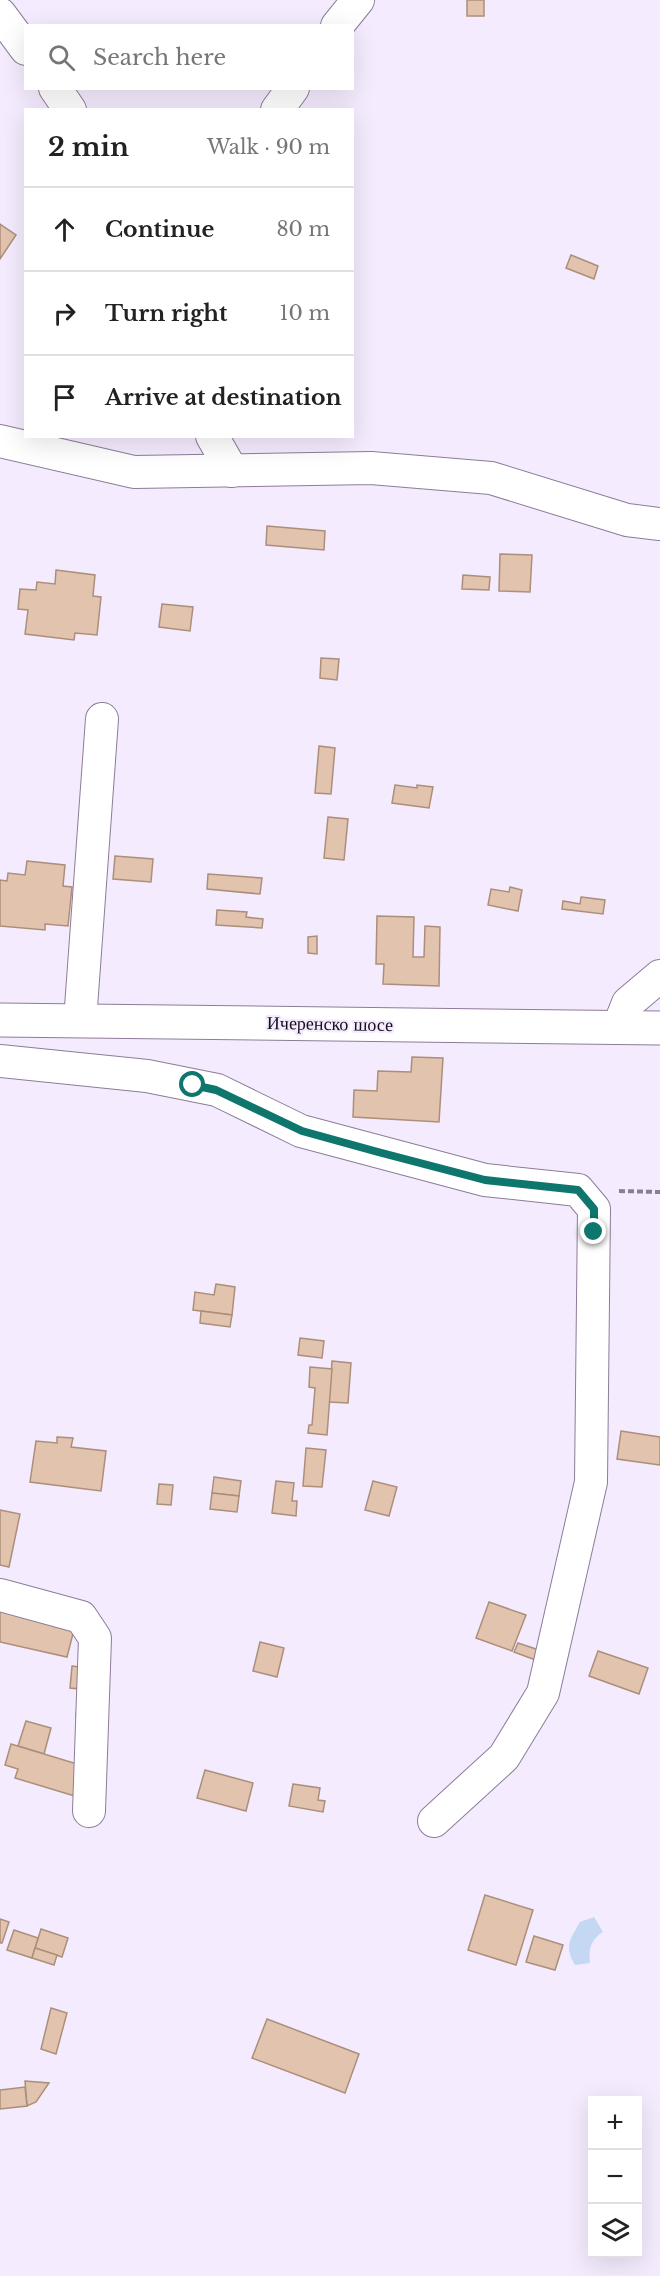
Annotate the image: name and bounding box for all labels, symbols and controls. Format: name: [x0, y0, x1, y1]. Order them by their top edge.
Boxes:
search box: [24, 24, 354, 90]
icon: search: [45, 41, 78, 74]
text: Search here: [93, 44, 226, 71]
text: 2 min: [48, 131, 129, 163]
text: Walk · 90 m: [207, 135, 330, 159]
icon: ahead: [48, 213, 81, 246]
text: Continue: [105, 216, 214, 243]
text: 80 m: [276, 217, 330, 241]
icon: right: [48, 297, 81, 330]
text: Turn right: [105, 300, 227, 327]
text: 10 m: [280, 301, 330, 325]
icon: arrive: [48, 381, 81, 414]
text: Arrive at destination: [105, 384, 342, 411]
street label: Ичеренско шосе: [267, 1012, 393, 1036]
route start: [179, 1071, 205, 1097]
route end: [580, 1218, 606, 1244]
map controls: [588, 2096, 642, 2258]
button: +: [588, 2096, 642, 2150]
button: −: [588, 2150, 642, 2204]
button: layers: [588, 2204, 642, 2258]

